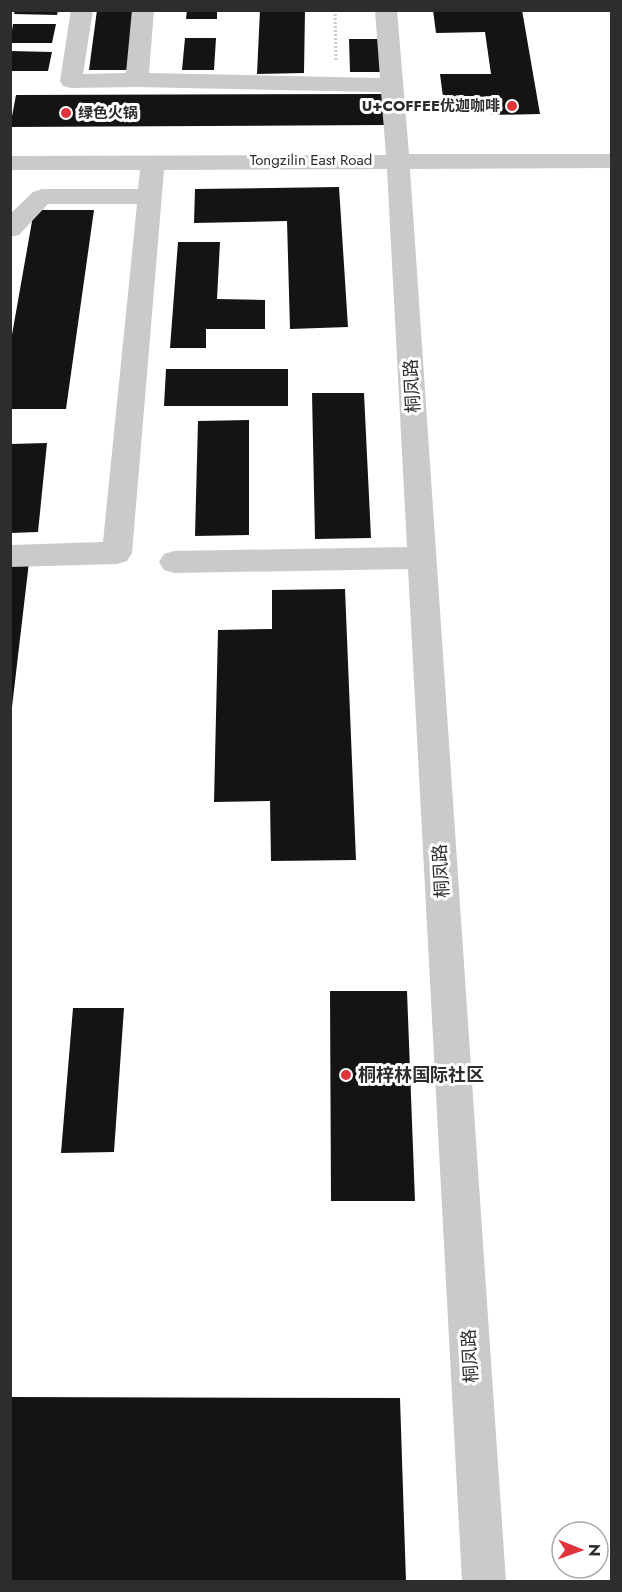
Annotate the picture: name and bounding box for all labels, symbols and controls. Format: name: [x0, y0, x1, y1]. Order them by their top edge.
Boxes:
place label: U+COFFEE优迦咖啡: [362, 95, 500, 117]
marker: U+COFFEE优迦咖啡: [505, 99, 519, 113]
place label: 绿色火锅: [78, 102, 138, 124]
marker: 绿色火锅: [59, 106, 73, 120]
street label: Tongzilin East Road: [250, 149, 372, 171]
street label: 桐凤路: [398, 358, 426, 414]
street label: 桐凤路: [427, 843, 455, 899]
place label: 桐梓林国际社区: [358, 1062, 484, 1088]
marker: 桐梓林国际社区: [339, 1068, 353, 1082]
street label: 桐凤路: [456, 1328, 484, 1384]
north arrow: [550, 1520, 610, 1580]
text: N: [583, 1544, 606, 1557]

